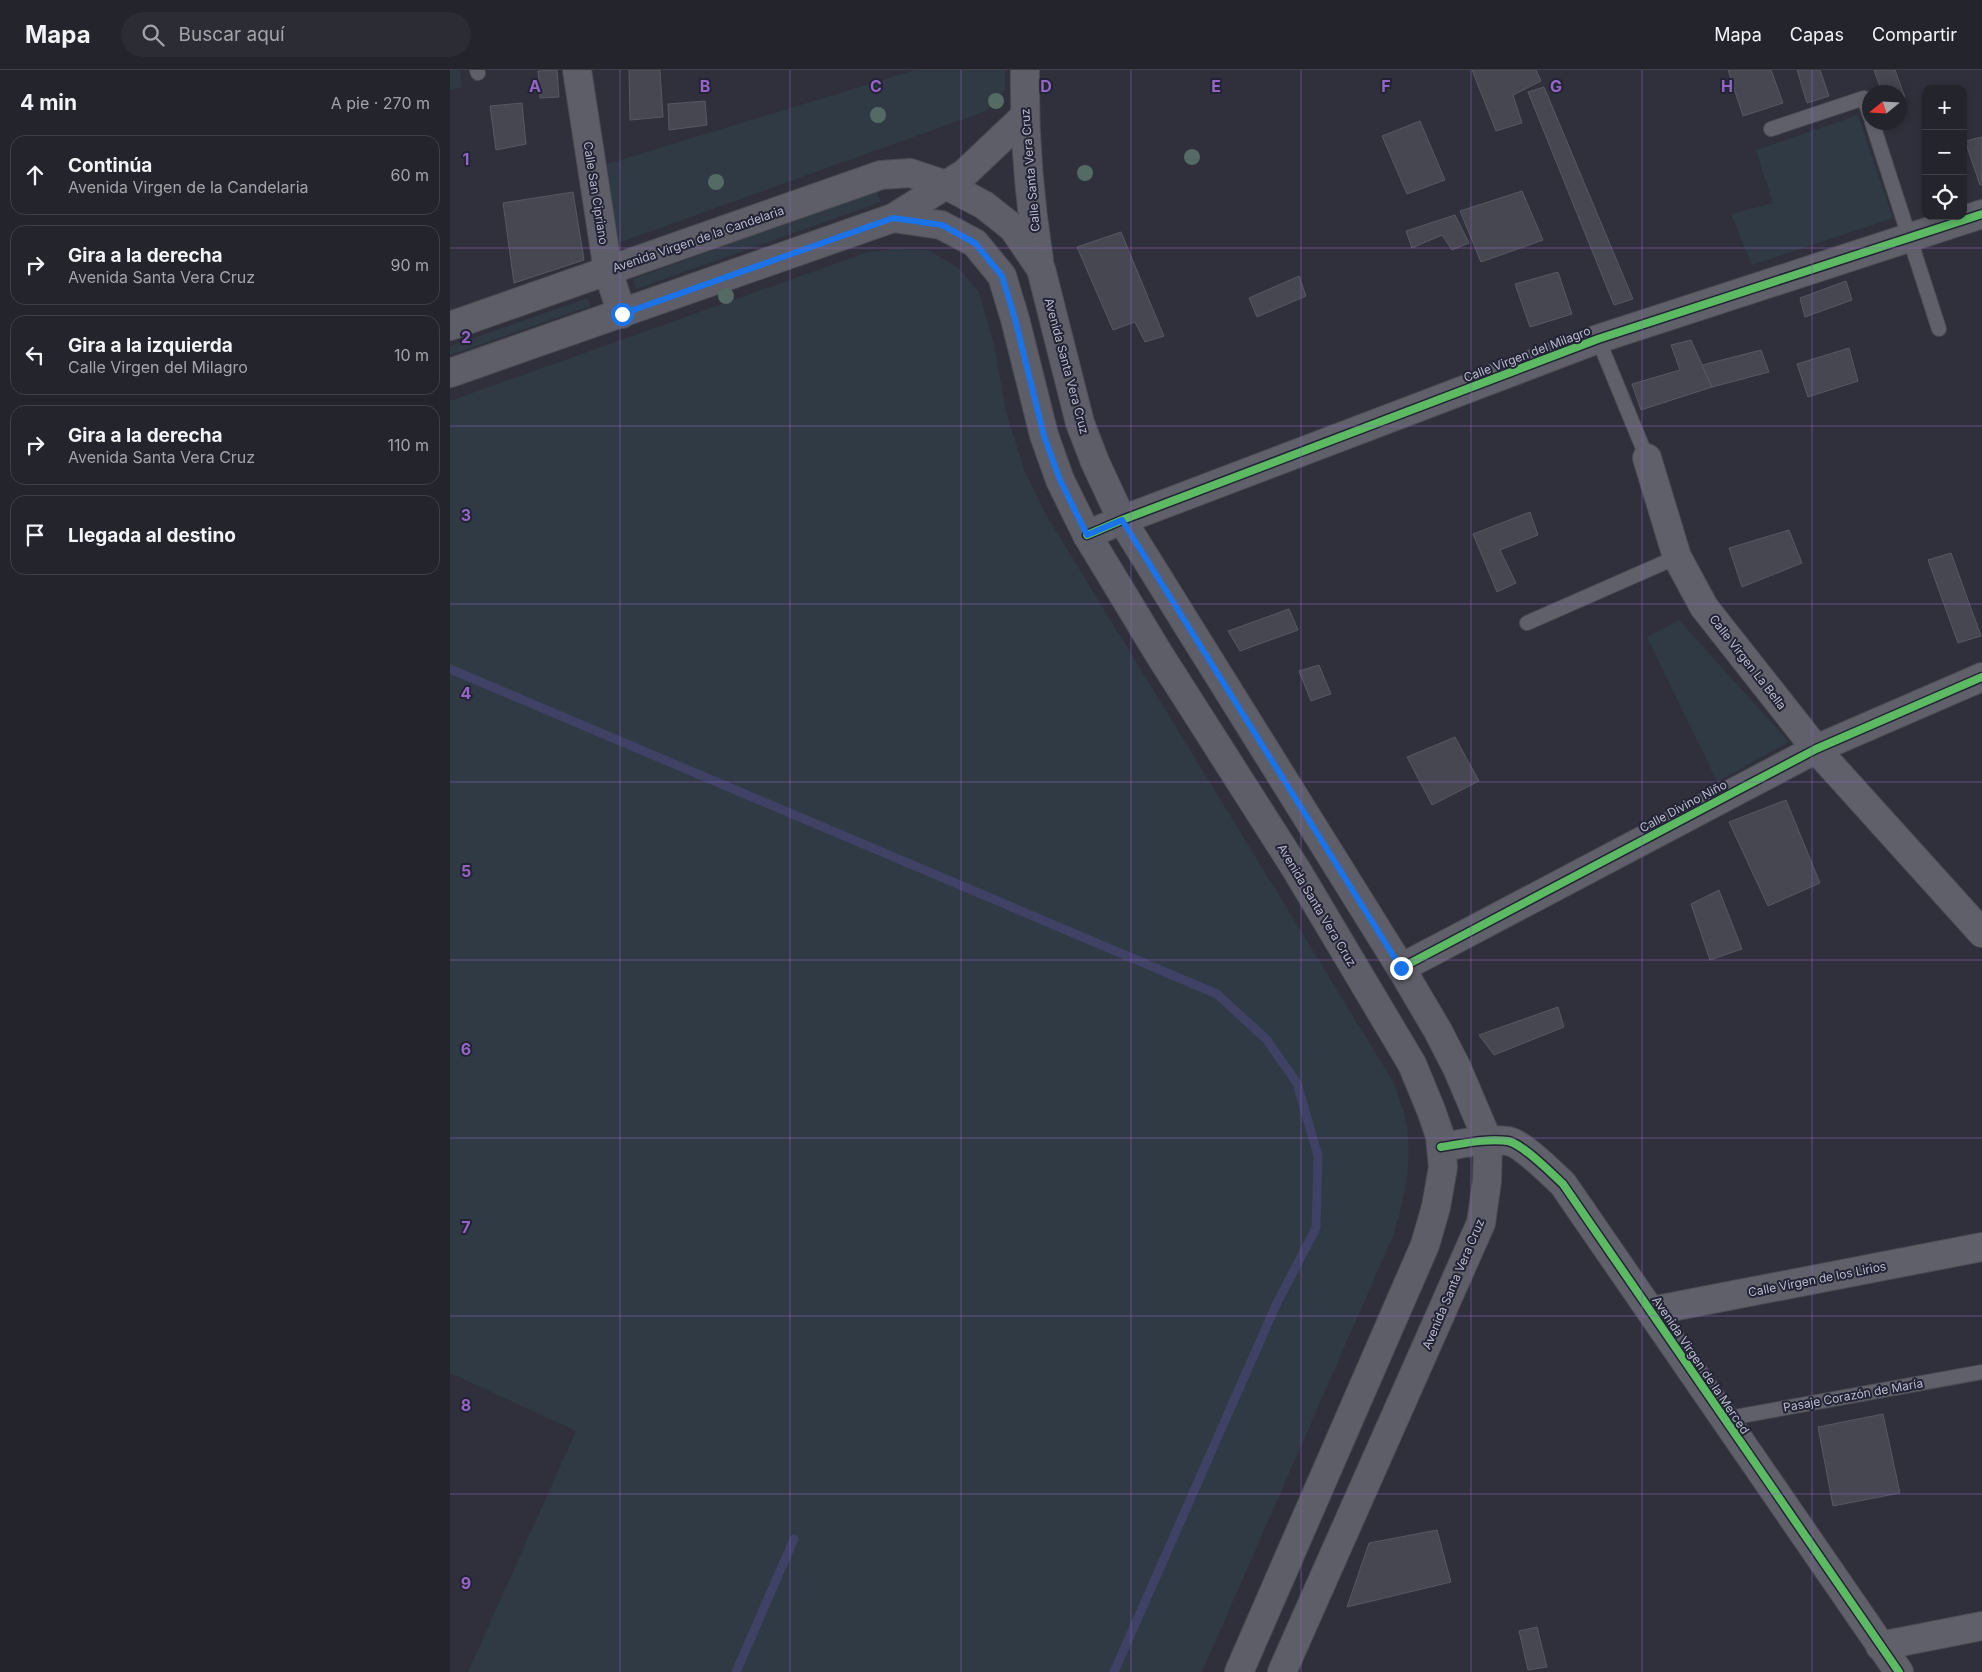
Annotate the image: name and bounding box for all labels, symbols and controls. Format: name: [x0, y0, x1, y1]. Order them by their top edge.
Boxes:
search box: [121, 12, 471, 57]
text: Mapa: [25, 20, 91, 49]
icon: search: [139, 21, 167, 49]
text: Buscar aquí: [179, 23, 285, 46]
text: Mapa: [1714, 24, 1762, 45]
text: Capas: [1790, 24, 1844, 45]
text: Compartir: [1872, 24, 1957, 45]
text: A: [529, 76, 541, 96]
text: B: [700, 76, 710, 96]
text: C: [870, 76, 882, 96]
text: D: [1040, 76, 1052, 96]
text: E: [1211, 76, 1221, 96]
text: F: [1381, 76, 1391, 96]
text: G: [1550, 76, 1562, 96]
text: H: [1721, 76, 1733, 96]
north arrow: [1862, 85, 1907, 130]
map controls: [1922, 85, 1967, 220]
button: +: [1922, 85, 1967, 130]
text: 4 min: [20, 90, 77, 115]
text: A pie · 270 m: [331, 93, 430, 113]
street label: Calle Santa Vera Cruz: [1017, 108, 1043, 232]
button: −: [1922, 130, 1967, 175]
street label: Calle San Cipriano: [580, 140, 612, 246]
text: 1: [463, 149, 469, 169]
text: Continúa: [68, 154, 152, 177]
icon: ahead: [21, 161, 49, 189]
text: 60 m: [390, 165, 429, 185]
button: locate: [1922, 175, 1967, 220]
text: Avenida Virgen de la Candelaria: [68, 177, 309, 197]
street label: Avenida Virgen de la Candelaria: [610, 203, 786, 275]
text: Gira a la derecha: [68, 244, 223, 267]
icon: right: [21, 251, 49, 279]
text: 90 m: [390, 255, 429, 275]
text: Avenida Santa Vera Cruz: [68, 267, 255, 287]
street label: Avenida Santa Vera Cruz: [1042, 296, 1092, 436]
route start: [611, 303, 634, 326]
street label: Calle Virgen del Milagro: [1461, 323, 1593, 385]
text: 2: [461, 327, 471, 347]
text: Gira a la izquierda: [68, 334, 233, 357]
icon: left: [21, 341, 49, 369]
text: 10 m: [394, 345, 429, 365]
text: Calle Virgen del Milagro: [68, 357, 248, 377]
text: Gira a la derecha: [68, 424, 223, 447]
icon: right: [21, 431, 49, 459]
text: 110 m: [387, 435, 429, 455]
text: Avenida Santa Vera Cruz: [68, 447, 255, 467]
text: 3: [461, 505, 471, 525]
icon: arrive: [21, 521, 49, 549]
text: Llegada al destino: [68, 524, 236, 547]
street label: Calle Virgen La Bella: [1706, 612, 1790, 712]
text: 4: [461, 683, 472, 703]
street label: Calle Divino Niño: [1637, 777, 1729, 835]
street label: Avenida Santa Vera Cruz: [1274, 841, 1360, 969]
text: 5: [461, 861, 471, 881]
route end: [1390, 957, 1413, 980]
text: 6: [461, 1039, 471, 1059]
street label: Avenida Santa Vera Cruz: [1419, 1216, 1487, 1352]
text: 7: [461, 1217, 471, 1237]
street label: Calle Virgen de los Lirios: [1747, 1258, 1887, 1300]
street label: Avenida Virgen de la Merced: [1649, 1293, 1753, 1437]
street label: Pasaje Corazón de María: [1782, 1375, 1924, 1415]
text: 8: [461, 1395, 471, 1415]
text: 9: [461, 1573, 471, 1593]

